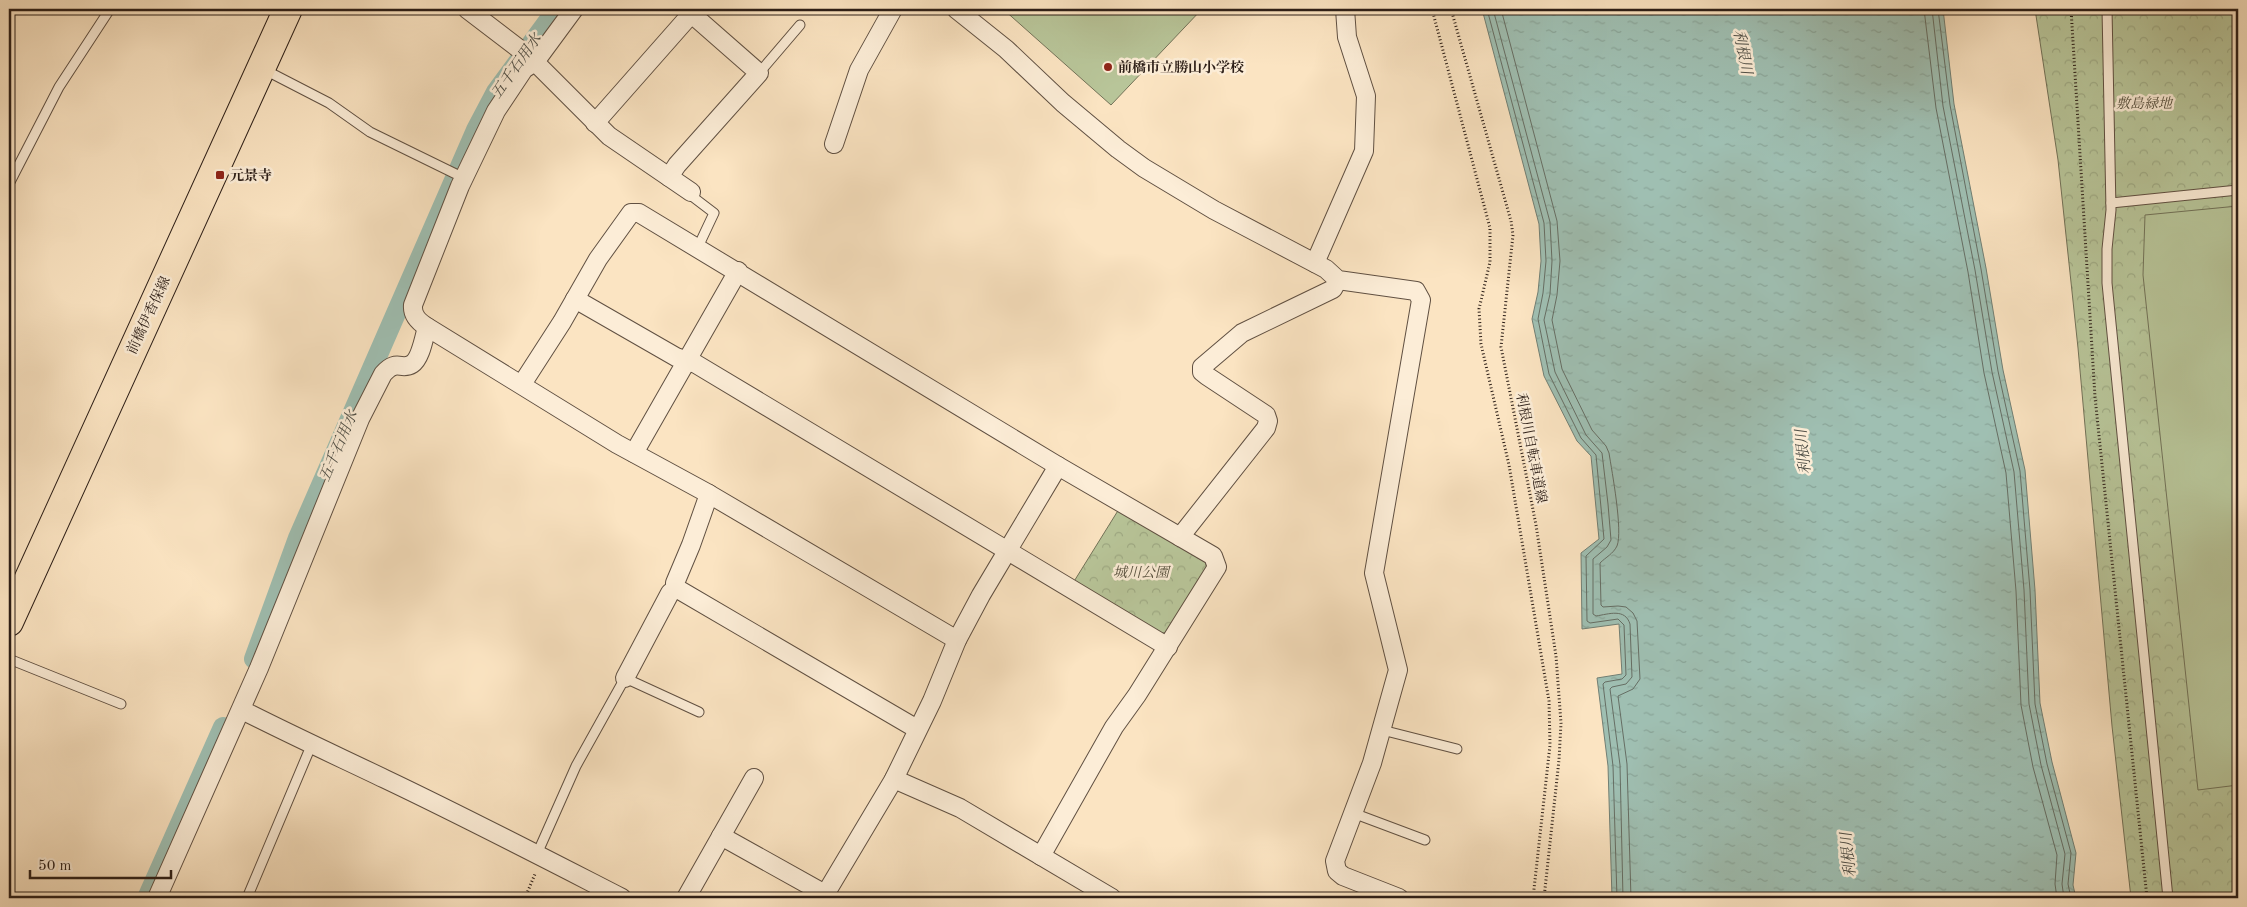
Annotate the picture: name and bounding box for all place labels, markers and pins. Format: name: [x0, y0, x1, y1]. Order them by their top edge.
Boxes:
place label: 前橋市立勝山小学校: [1118, 59, 1244, 75]
marker: 前橋市立勝山小学校: [1102, 61, 1114, 73]
place label: 元景寺: [230, 168, 272, 183]
marker: 元景寺: [214, 169, 226, 181]

